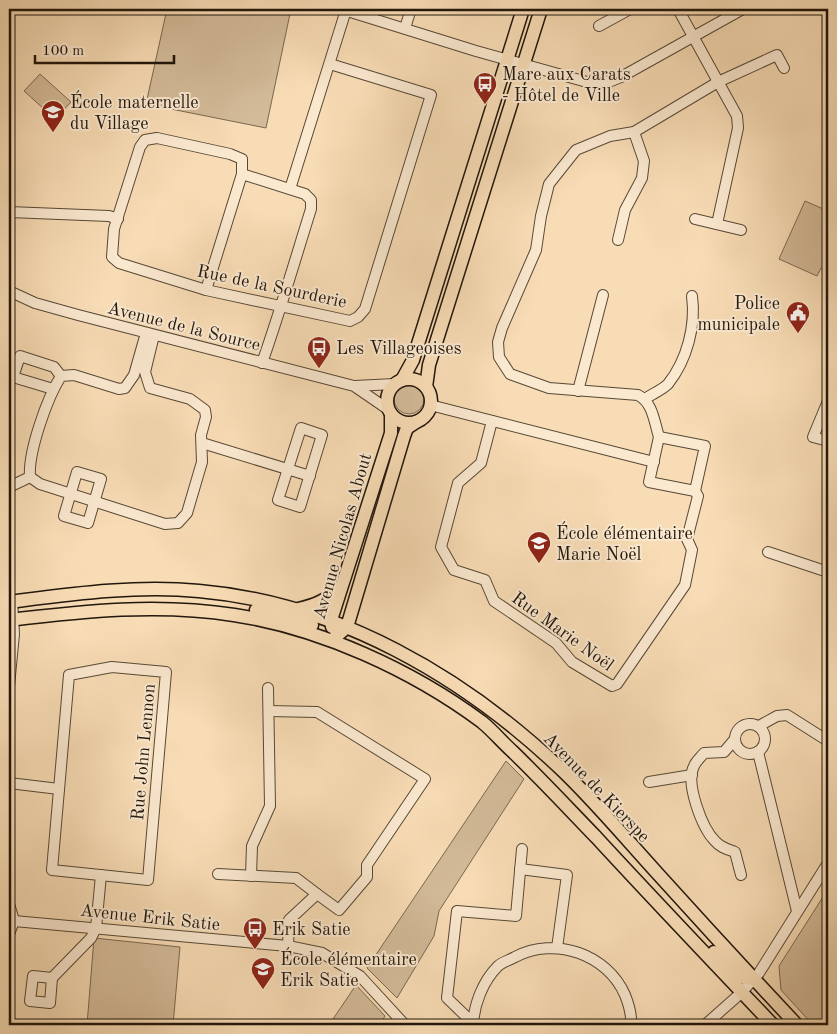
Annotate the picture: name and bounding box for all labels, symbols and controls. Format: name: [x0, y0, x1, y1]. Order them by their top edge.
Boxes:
scale bar: [35, 32, 174, 64]
text: 100 m: [42, 44, 84, 59]
place label: Mare aux Carats - Hôtel de Ville: [502, 66, 631, 105]
bus stop icon: Mare aux Carats - Hôtel de Ville: [472, 71, 498, 105]
place label: École maternelle du Village: [70, 90, 199, 133]
school or university icon: École maternelle du Village: [40, 99, 66, 133]
street label: Rue de la Sourderie: [195, 262, 348, 312]
place label: Police municipale: [697, 295, 780, 334]
street label: Avenue de la Source: [105, 299, 262, 355]
public building icon: Police municipale: [785, 300, 811, 334]
bus stop icon: Les Villageoises: [306, 335, 332, 369]
place label: Les Villageoises: [336, 340, 462, 358]
street label: Avenue Nicolas About: [311, 451, 375, 621]
place label: École élémentaire Marie Noël: [556, 521, 693, 564]
school or university icon: École élémentaire Marie Noël: [526, 530, 552, 564]
street label: Rue Marie Noël: [508, 589, 617, 675]
street label: Rue John Lennon: [129, 683, 159, 821]
street label: Avenue de Kierspe: [540, 729, 653, 846]
street label: Avenue Erik Satie: [79, 902, 221, 934]
bus stop icon: Erik Satie: [242, 916, 268, 950]
place label: Erik Satie: [272, 921, 351, 939]
place label: École élémentaire Erik Satie: [280, 947, 417, 990]
school or university icon: École élémentaire Erik Satie: [250, 956, 276, 990]

